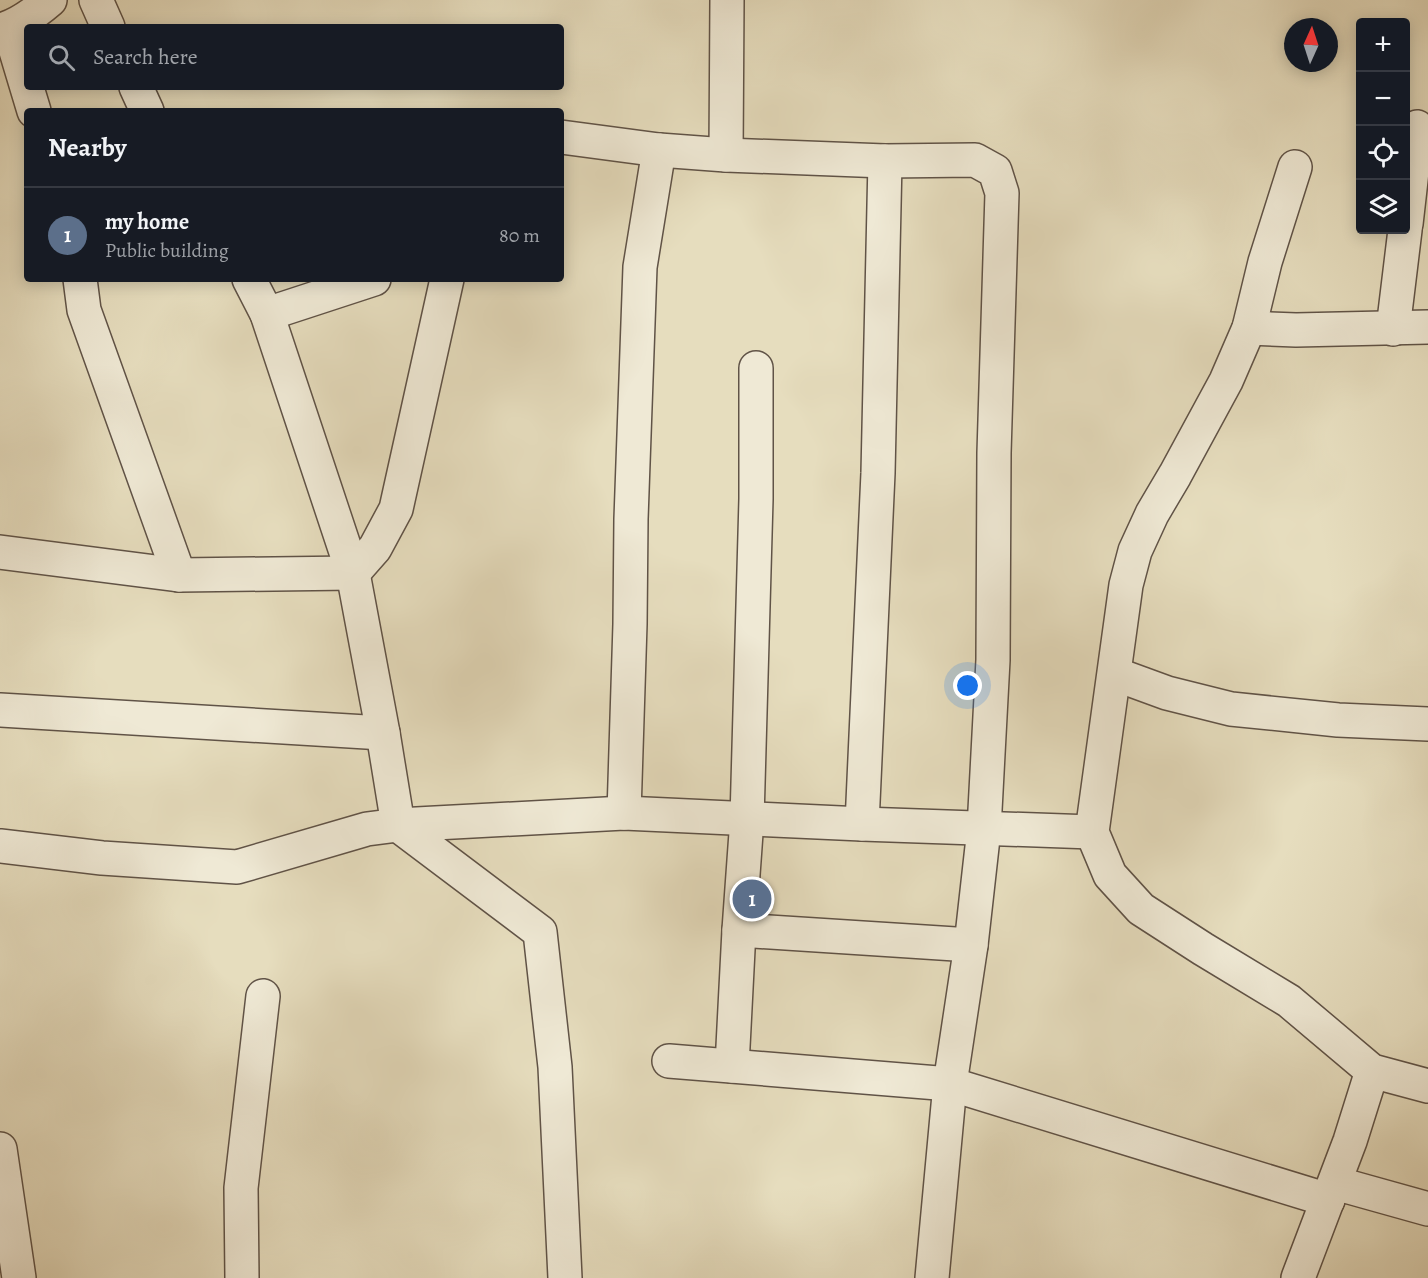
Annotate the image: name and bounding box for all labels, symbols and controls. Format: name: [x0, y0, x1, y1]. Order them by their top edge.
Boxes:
north arrow: [1284, 18, 1338, 72]
map controls: [1356, 18, 1410, 234]
button: +: [1356, 18, 1410, 72]
search box: [24, 24, 564, 90]
icon: search: [45, 41, 78, 74]
text: Search here: [93, 42, 198, 72]
button: −: [1356, 72, 1410, 126]
button: locate: [1356, 126, 1410, 180]
text: Nearby: [48, 130, 127, 165]
button: layers: [1356, 180, 1410, 234]
text: my home: [105, 207, 189, 237]
text: 1: [64, 222, 71, 249]
text: 80 m: [499, 222, 540, 249]
text: Public building: [105, 237, 229, 264]
your location: [953, 671, 982, 700]
pin: 1: [732, 876, 771, 922]

